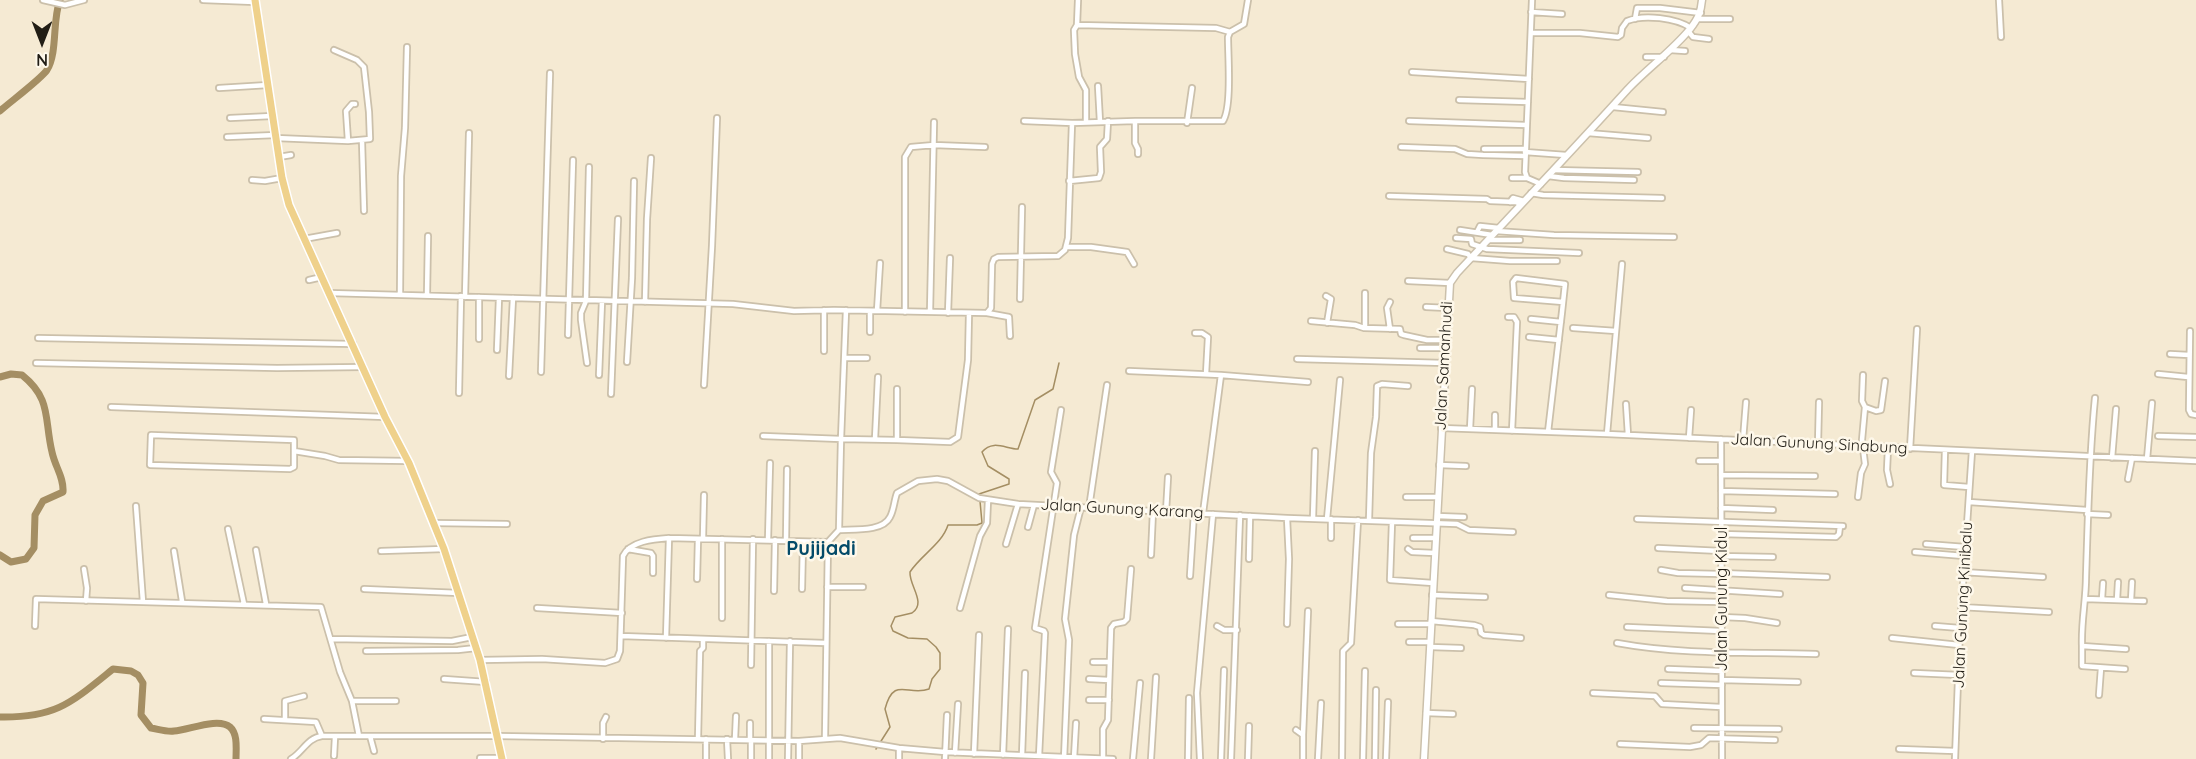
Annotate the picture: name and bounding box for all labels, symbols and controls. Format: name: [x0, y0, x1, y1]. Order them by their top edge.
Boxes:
north arrow: [12, 12, 72, 72]
text: N: [36, 50, 48, 70]
street label: Jalan Samanhudi: [1431, 301, 1457, 431]
street label: Jalan Gunung Sinabung: [1730, 430, 1908, 458]
street label: Jalan Gunung Karang: [1040, 495, 1204, 523]
street label: Jalan Gunung Kinibalu: [1949, 521, 1977, 689]
street label: Jalan Gunung Kidul: [1712, 527, 1732, 671]
district label: Pujijadi: [786, 537, 856, 561]

